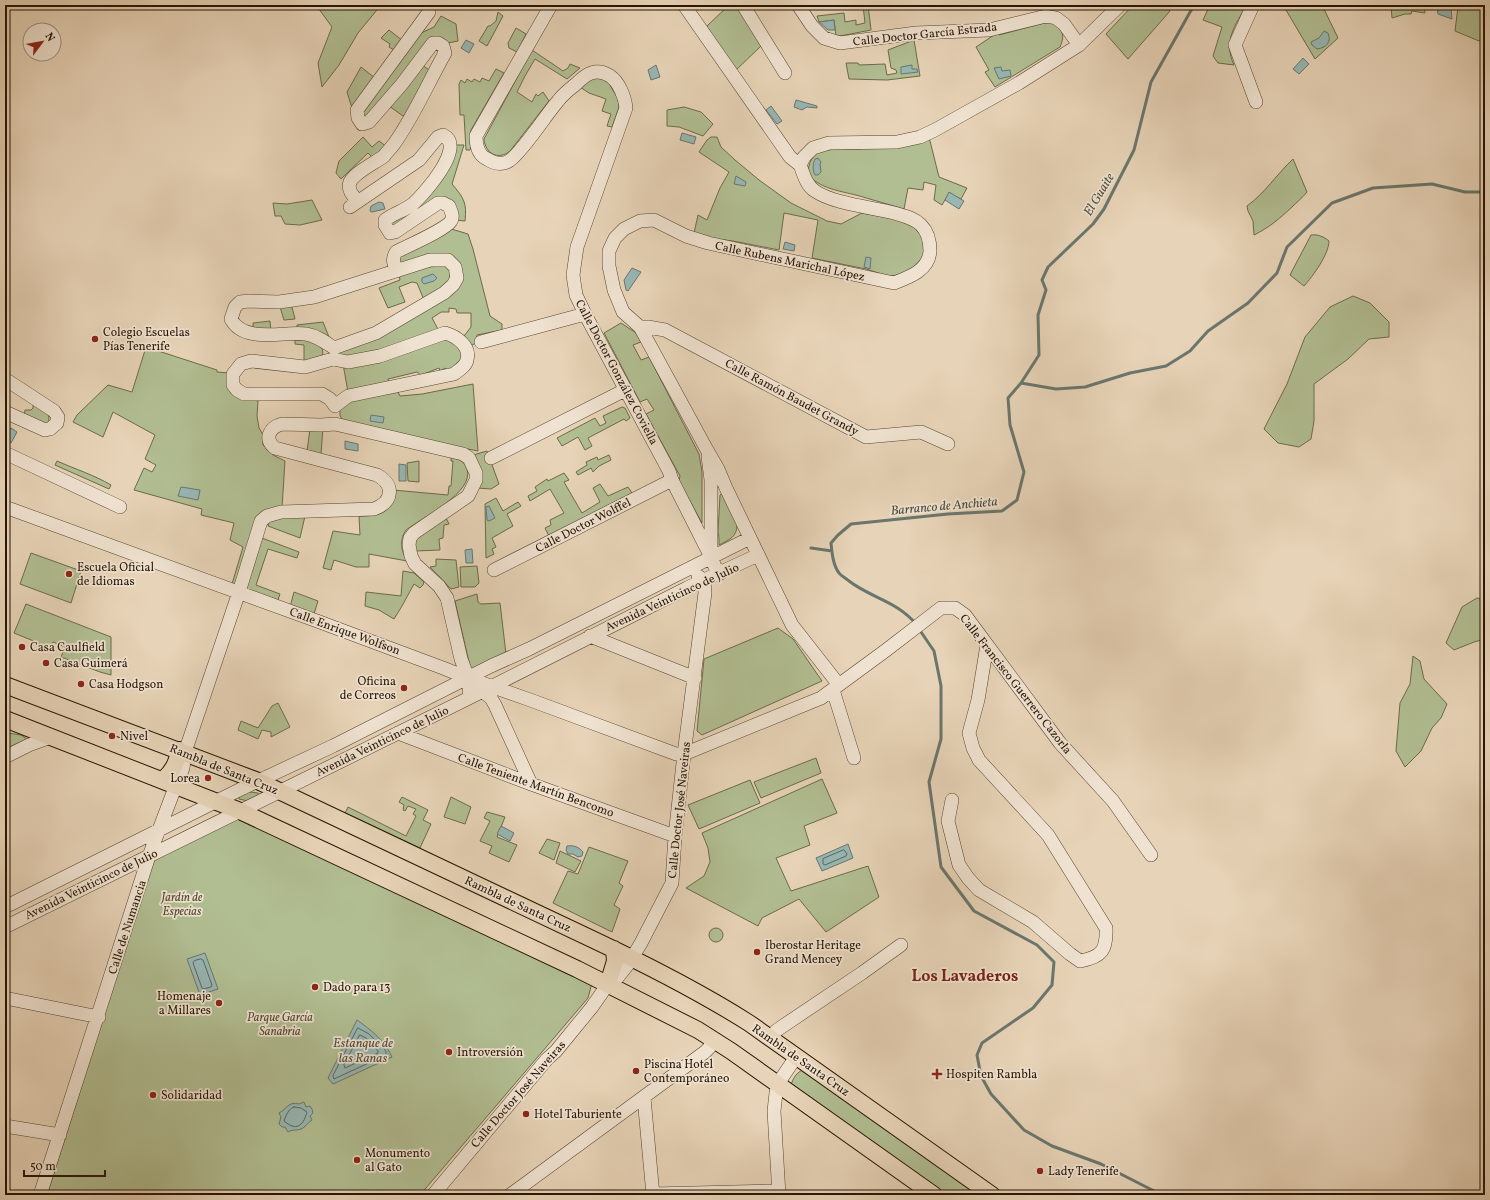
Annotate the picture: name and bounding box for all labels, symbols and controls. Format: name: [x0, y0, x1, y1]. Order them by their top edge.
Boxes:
street label: Calle Doctor García Estrada: [852, 19, 998, 51]
north arrow: [22, 22, 62, 62]
text: N: [41, 30, 58, 45]
water label: El Guaite: [1080, 170, 1120, 220]
street label: Calle Rubens Marichal López: [713, 238, 866, 286]
street label: Calle Doctor González Coviella: [571, 297, 661, 448]
place label: Colegio Escuelas Pías Tenerife: [103, 325, 190, 355]
marker: Colegio Escuelas Pías Tenerife: [90, 334, 100, 344]
street label: Calle Ramón Baudet Grandy: [722, 356, 862, 440]
water label: Barranco de Anchieta: [890, 493, 998, 521]
street label: Calle Doctor Wolffel: [533, 495, 634, 557]
place label: Escuela Oficial de Idiomas: [77, 560, 154, 590]
street label: Avenida Veinticinco de Julio: [603, 560, 742, 636]
marker: Escuela Oficial de Idiomas: [64, 569, 74, 579]
street label: Calle Enrique Wolfson: [287, 604, 402, 659]
street label: Calle Francisco Guerrero Cazorla: [956, 611, 1075, 758]
place label: Casa Caulfield: [30, 640, 105, 656]
marker: Casa Caulfield: [17, 642, 27, 652]
place label: Casa Guimerá: [54, 656, 128, 672]
marker: Casa Guimerá: [41, 658, 51, 668]
place label: Oficina de Correos: [340, 674, 396, 704]
place label: Casa Hodgson: [89, 677, 163, 693]
marker: Casa Hodgson: [76, 679, 86, 689]
marker: Oficina de Correos: [399, 683, 409, 693]
street label: Avenida Veinticinco de Julio: [313, 703, 452, 781]
place label: Nivel: [120, 729, 148, 745]
marker: Nivel: [107, 731, 117, 741]
street label: Rambla de Santa Cruz: [167, 741, 280, 799]
street label: Calle Doctor José Naveiras: [665, 741, 695, 879]
street label: Calle Teniente Martín Bencomo: [455, 750, 616, 822]
place label: Lorea: [170, 771, 200, 787]
marker: Lorea: [203, 773, 213, 783]
street label: Avenida Veinticinco de Julio: [22, 846, 161, 924]
street label: Rambla de Santa Cruz: [462, 873, 574, 937]
street label: Calle de Numancia: [105, 878, 151, 977]
park label: Jardín de Especias: [161, 890, 203, 920]
place label: Iberostar Heritage Grand Mencey: [765, 938, 861, 968]
marker: Iberostar Heritage Grand Mencey: [752, 947, 762, 957]
district label: Los Lavaderos: [912, 966, 1018, 988]
place label: Dado para 13: [323, 980, 390, 996]
marker: Dado para 13: [310, 982, 320, 992]
place label: Homenaje a Millares: [157, 989, 211, 1019]
marker: Homenaje a Millares: [214, 998, 224, 1008]
park label: Parque García Sanabria: [247, 1010, 313, 1040]
street label: Rambla de Santa Cruz: [748, 1021, 853, 1101]
water label: Estanque de las Ranas: [333, 1035, 393, 1068]
street label: Calle Doctor José Naveiras: [468, 1038, 570, 1152]
place label: Introversión: [457, 1045, 523, 1061]
marker: Introversión: [444, 1047, 454, 1057]
place label: Piscina Hotel Contemporáneo: [644, 1057, 729, 1087]
marker: Piscina Hotel Contemporáneo: [631, 1066, 641, 1076]
place label: Hospiten Rambla: [946, 1067, 1037, 1083]
marker: Hospiten Rambla: [931, 1068, 943, 1080]
place label: Solidaridad: [161, 1088, 222, 1104]
marker: Solidaridad: [148, 1090, 158, 1100]
place label: Hotel Taburiente: [534, 1107, 622, 1123]
marker: Hotel Taburiente: [521, 1109, 531, 1119]
place label: Monumento al Gato: [365, 1146, 430, 1176]
scale bar: [24, 1152, 105, 1178]
marker: Monumento al Gato: [352, 1155, 362, 1165]
text: 50 m: [30, 1159, 56, 1175]
place label: Lady Tenerife: [1048, 1164, 1119, 1180]
marker: Lady Tenerife: [1035, 1166, 1045, 1176]

